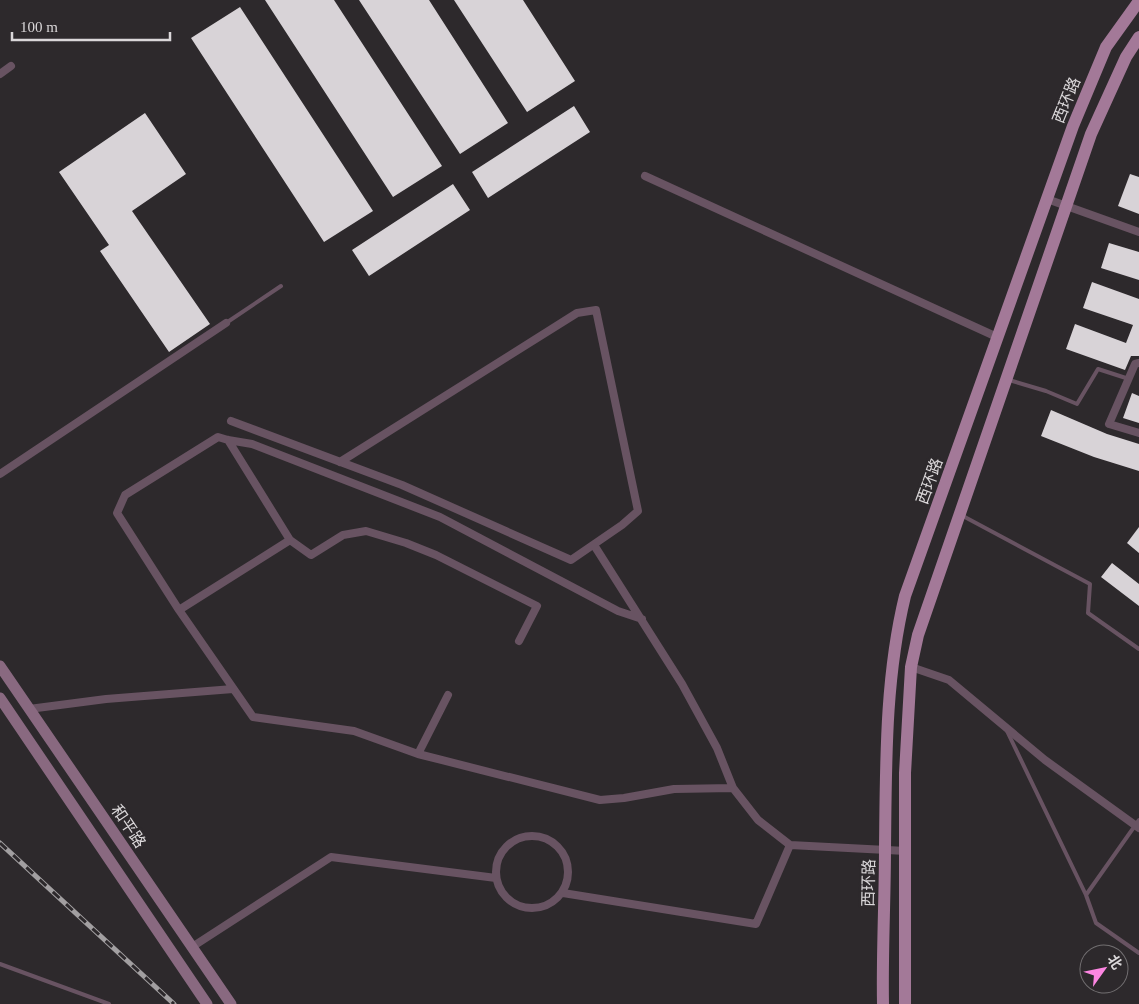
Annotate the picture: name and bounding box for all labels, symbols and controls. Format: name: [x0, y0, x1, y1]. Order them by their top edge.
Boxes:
scale bar: [12, 10, 170, 42]
text: 100 m: [20, 19, 58, 35]
street label: 西环路: [1050, 75, 1083, 126]
street label: 西环路: [913, 456, 946, 507]
street label: 和平路: [108, 802, 149, 851]
street label: 西环路: [860, 859, 877, 907]
north arrow: [1079, 944, 1129, 994]
text: 北: [1104, 952, 1125, 972]

